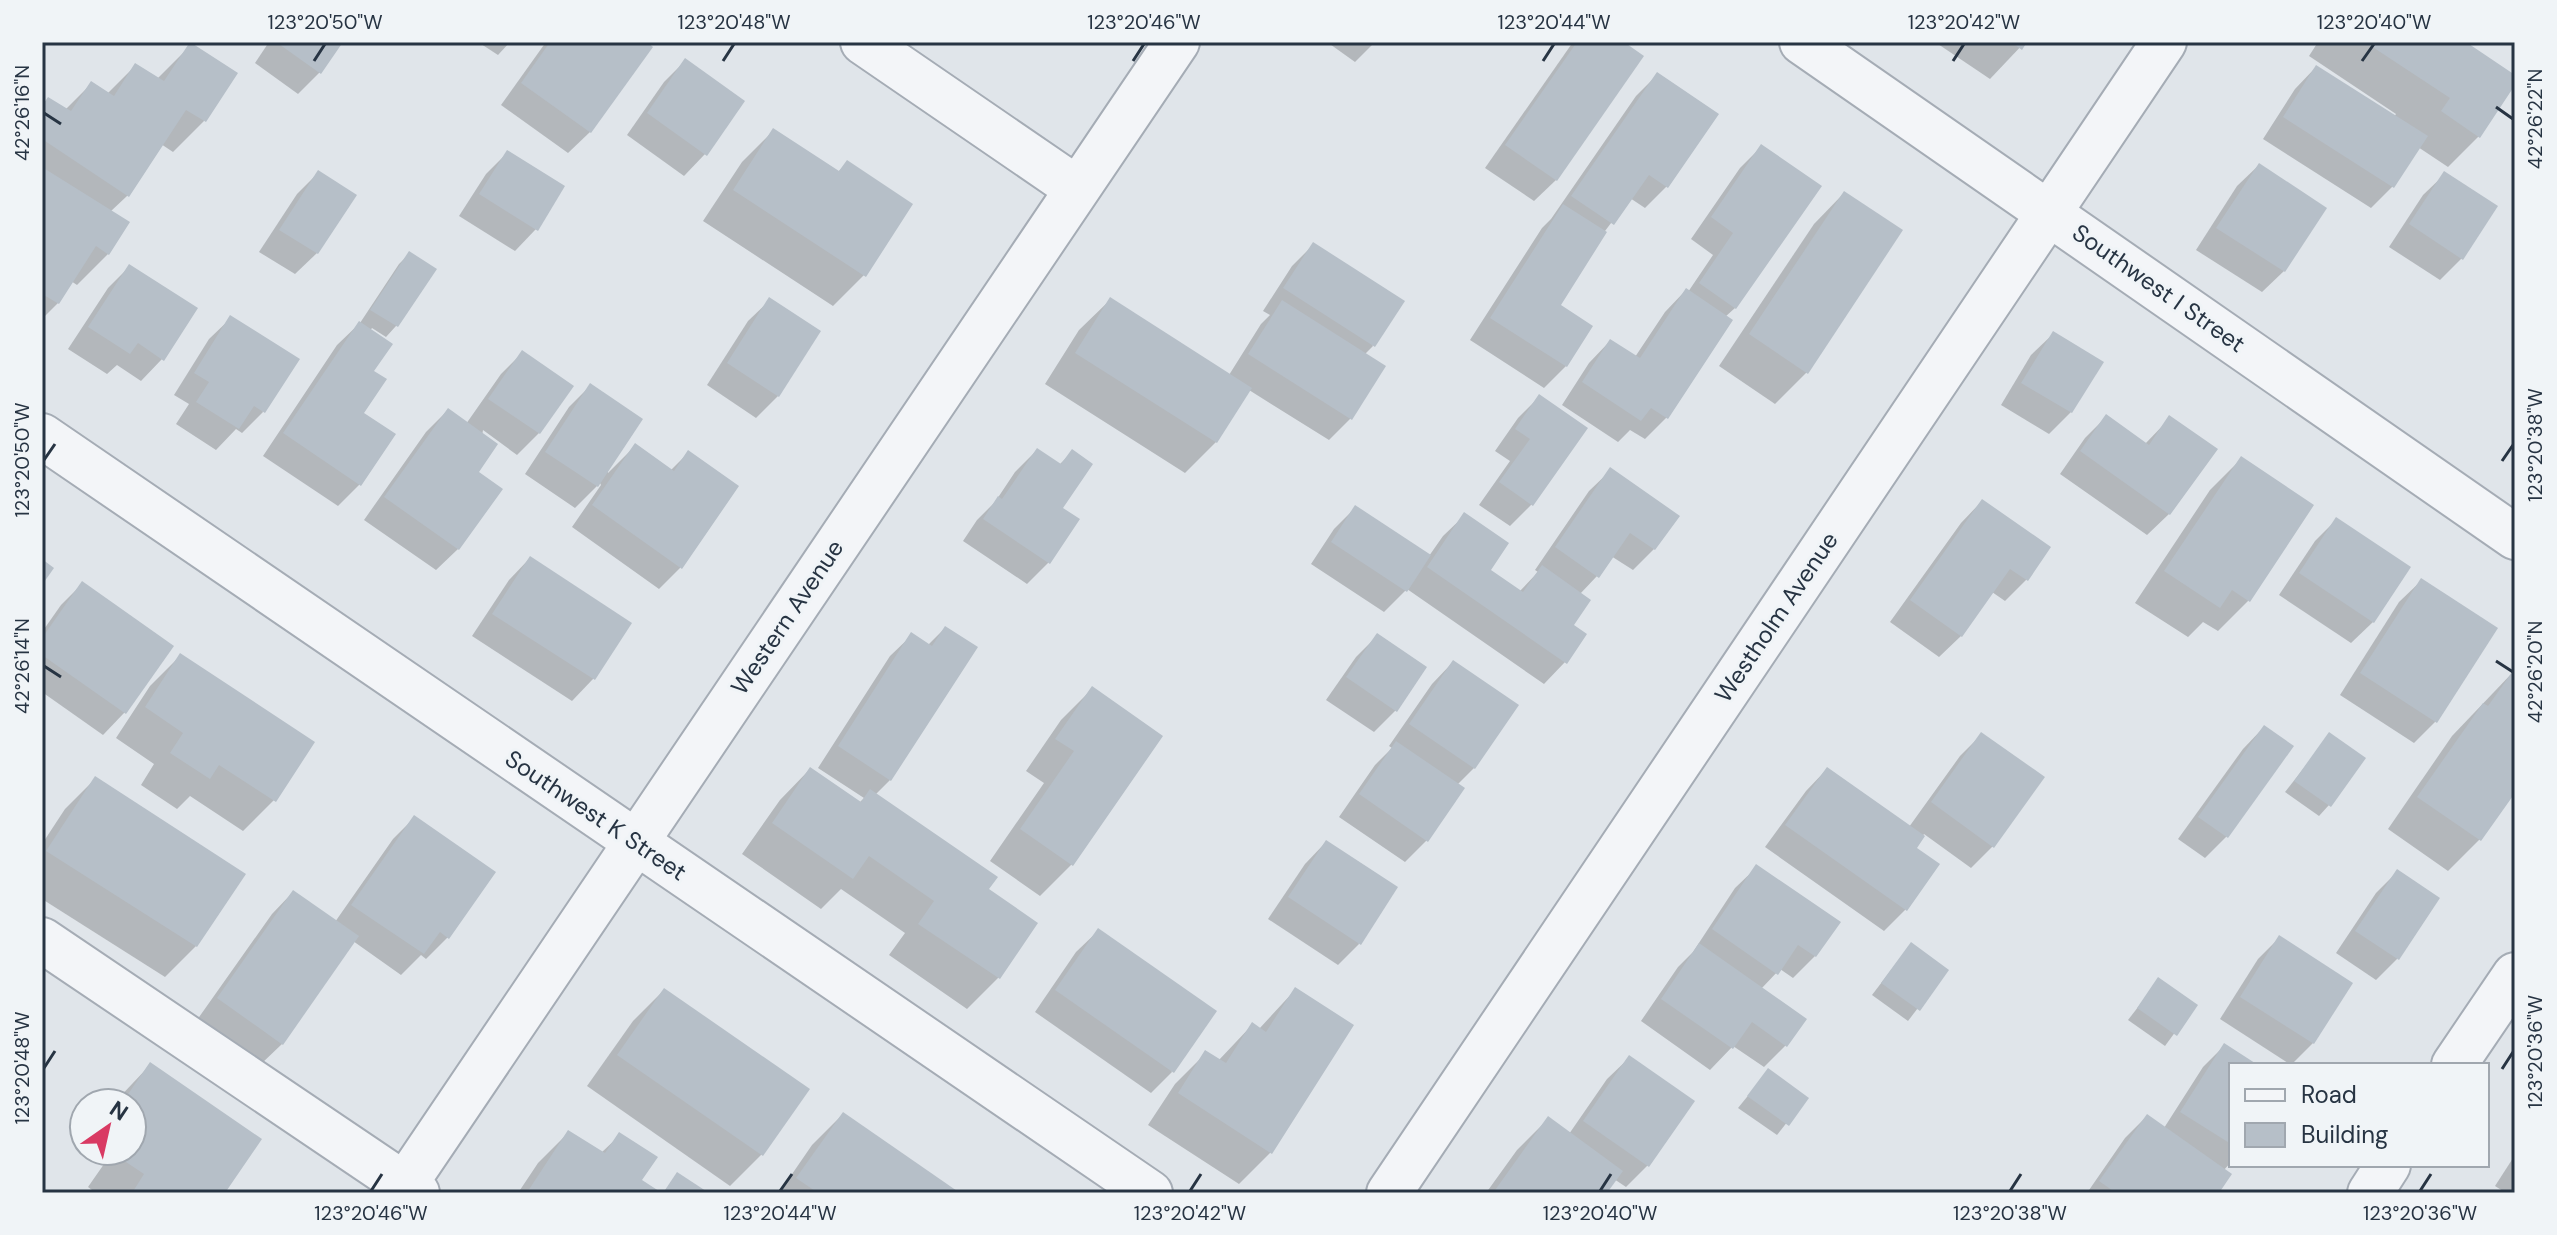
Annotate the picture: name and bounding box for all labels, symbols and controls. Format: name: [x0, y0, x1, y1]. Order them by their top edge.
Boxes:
text: 123°20'50"W: [267, 9, 383, 35]
text: 123°20'48"W: [677, 9, 791, 35]
text: 123°20'46"W: [1087, 9, 1201, 35]
text: 123°20'44"W: [1497, 9, 1611, 35]
text: 123°20'42"W: [1908, 9, 2020, 35]
text: 123°20'40"W: [2317, 9, 2431, 35]
text: 42°26'16"N: [9, 65, 35, 161]
text: 42°26'22"N: [2522, 69, 2548, 169]
street label: Southwest I Street: [2067, 217, 2251, 359]
text: 123°20'38"W: [2522, 388, 2548, 502]
text: 123°20'50"W: [9, 402, 35, 518]
street label: Westholm Avenue: [1707, 526, 1845, 708]
street label: Western Avenue: [724, 534, 850, 700]
text: 42°26'14"N: [9, 618, 35, 714]
text: 42°26'20"N: [2522, 621, 2548, 723]
street label: Southwest K Street: [499, 743, 693, 887]
text: 123°20'36"W: [2522, 995, 2548, 1109]
text: 123°20'48"W: [9, 1011, 35, 1125]
legend: [2229, 1063, 2489, 1167]
text: Road: [2301, 1079, 2357, 1110]
north arrow: [68, 1087, 148, 1167]
text: N: [104, 1094, 134, 1127]
text: Building: [2301, 1119, 2388, 1150]
text: 123°20'46"W: [314, 1200, 428, 1226]
text: 123°20'44"W: [723, 1200, 837, 1226]
text: 123°20'42"W: [1134, 1200, 1246, 1226]
text: 123°20'40"W: [1543, 1200, 1657, 1226]
text: 123°20'38"W: [1953, 1200, 2067, 1226]
text: 123°20'36"W: [2363, 1200, 2477, 1226]

